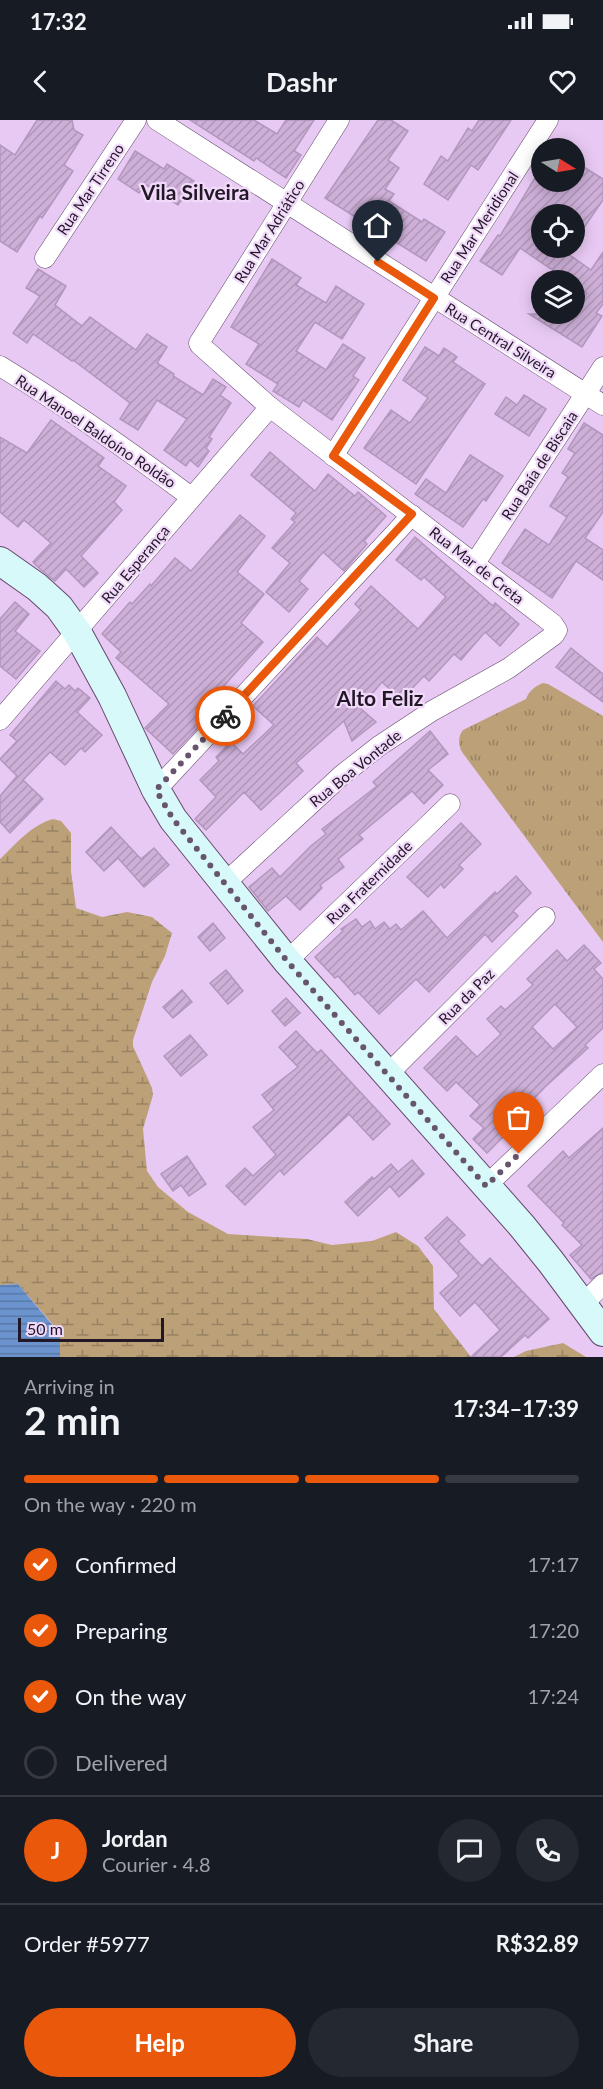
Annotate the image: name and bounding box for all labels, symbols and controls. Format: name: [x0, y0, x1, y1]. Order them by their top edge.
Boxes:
text: 17:32: [30, 8, 87, 35]
icon: back: [24, 65, 57, 98]
text: Dashr: [266, 65, 337, 98]
icon: heart: [546, 65, 579, 98]
north arrow: [531, 138, 585, 192]
map controls: [531, 138, 585, 324]
street label: Rua Mar Tirreno: [53, 140, 127, 238]
street label: Rua Mar Meridional: [436, 168, 522, 286]
street label: Rua Mar Adriático: [230, 176, 308, 286]
district label: Vila Silveira: [140, 179, 249, 204]
pin: [352, 200, 403, 262]
button: locate: [531, 204, 585, 258]
icon: home: [361, 209, 394, 242]
button: layers: [531, 270, 585, 324]
street label: Rua Central Silveira: [442, 299, 560, 381]
street label: Rua Manoel Baldoíno Roldão: [13, 371, 179, 491]
street label: Rua Baía de Biscaia: [497, 407, 581, 523]
street label: Rua Esperança: [97, 521, 173, 607]
street label: Rua Mar de Creta: [426, 523, 528, 607]
district label: Alto Feliz: [335, 685, 424, 710]
courier: [195, 686, 255, 746]
icon: bike: [209, 700, 242, 733]
street label: Rua Boa Vontade: [306, 726, 404, 810]
street label: Rua Fraternidade: [322, 837, 416, 927]
street label: Rua da Paz: [434, 964, 498, 1028]
pin: [493, 1092, 544, 1154]
icon: bag: [502, 1101, 535, 1134]
scale bar: [18, 1315, 164, 1342]
text: 50 m: [27, 1319, 63, 1338]
text: Arriving in: [24, 1374, 115, 1398]
text: 17:34–17:39: [453, 1395, 579, 1422]
text: 2 min: [24, 1397, 121, 1443]
text: On the way · 220 m: [24, 1492, 197, 1516]
icon: check: [24, 1548, 57, 1581]
text: Confirmed: [75, 1551, 177, 1578]
text: 17:17: [528, 1552, 579, 1576]
icon: check: [24, 1614, 57, 1647]
text: Preparing: [75, 1617, 167, 1644]
text: 17:20: [528, 1618, 579, 1642]
icon: check: [24, 1680, 57, 1713]
text: On the way: [75, 1683, 186, 1710]
text: 17:24: [528, 1684, 579, 1708]
text: Delivered: [75, 1749, 168, 1776]
button: chat: [438, 1819, 501, 1882]
button: phone: [516, 1819, 579, 1882]
text: Jordan: [102, 1825, 168, 1852]
text: J: [51, 1837, 60, 1864]
text: Courier · 4.8: [102, 1852, 211, 1876]
text: Order #5977: [24, 1930, 150, 1957]
text: R$32.89: [496, 1930, 579, 1957]
button: Help: [24, 2008, 296, 2077]
button: Share: [308, 2008, 579, 2077]

